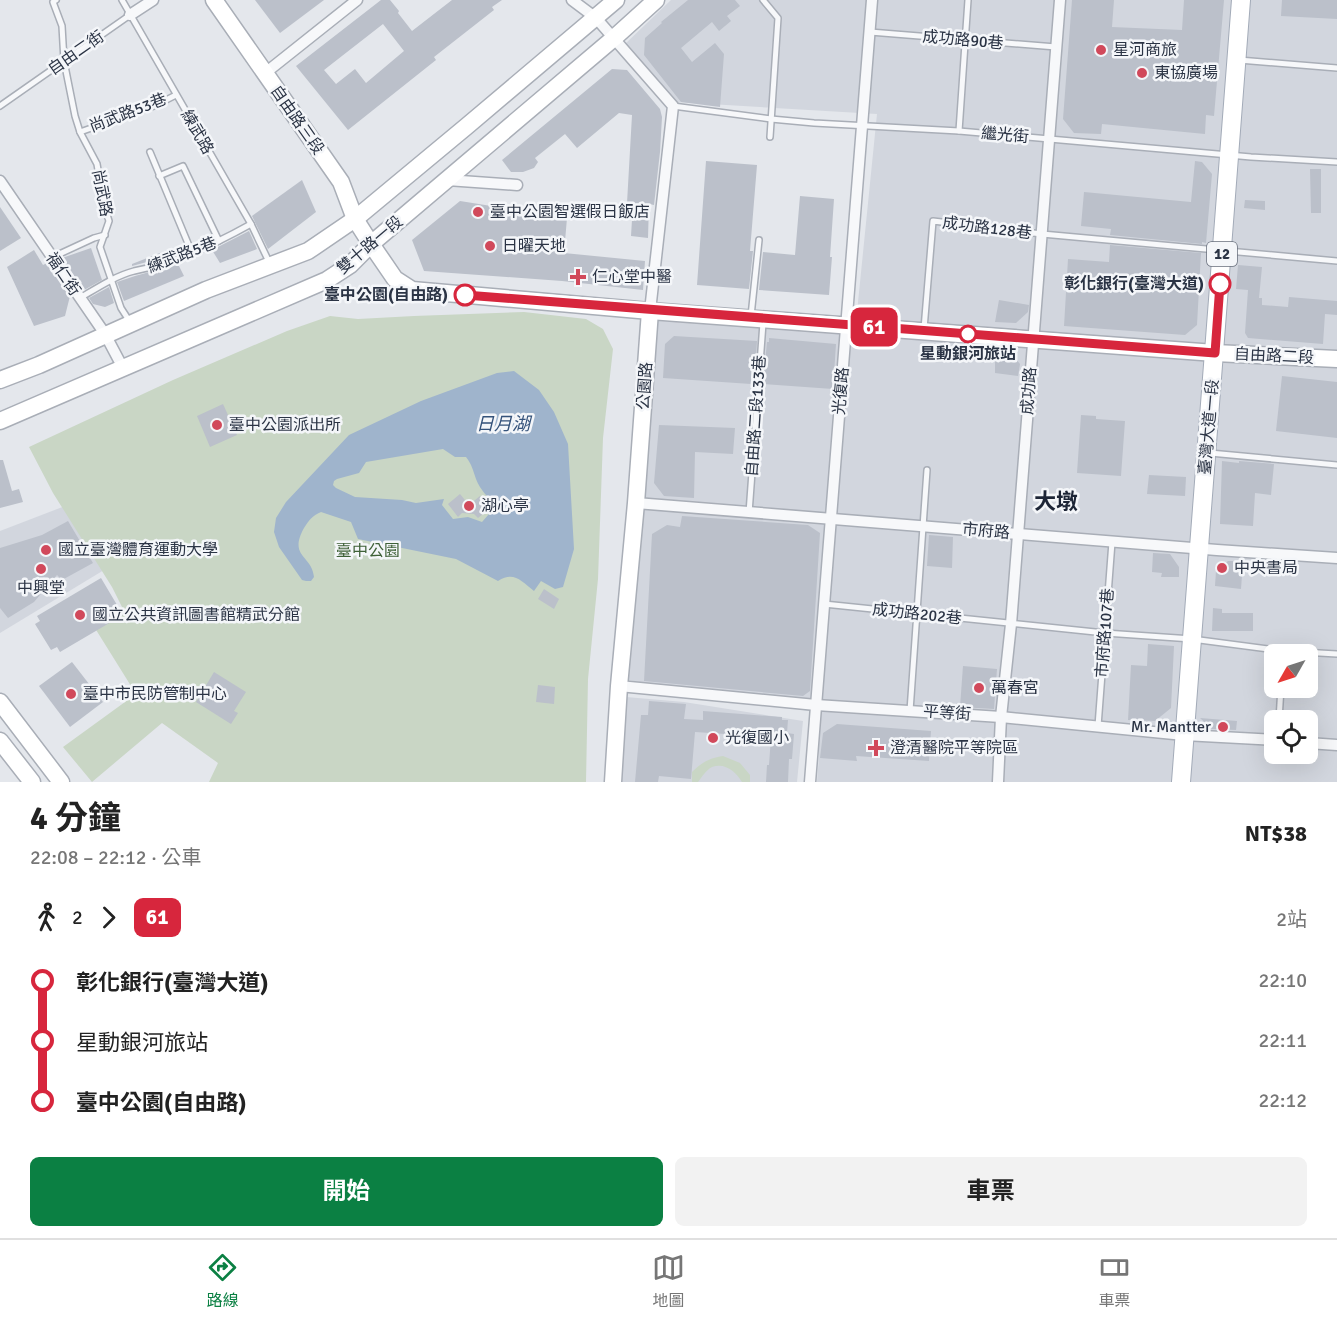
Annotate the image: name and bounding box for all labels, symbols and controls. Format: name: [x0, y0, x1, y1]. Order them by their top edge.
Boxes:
street label: 自由二街: [44, 26, 108, 80]
street label: 成功路90巷: [922, 26, 1004, 54]
place label: 星河商旅: [1113, 40, 1177, 60]
marker: 星河商旅: [1094, 43, 1108, 57]
place label: 東協廣場: [1154, 63, 1218, 83]
marker: 東協廣場: [1135, 66, 1149, 80]
street label: 自由路三段: [266, 81, 328, 159]
street label: 尚武路53巷: [86, 89, 170, 137]
street label: 練武路: [176, 106, 218, 158]
street label: 繼光街: [980, 123, 1030, 147]
street label: 尚武路: [88, 168, 116, 218]
place label: 臺中公園智選假日飯店: [490, 202, 650, 222]
marker: 臺中公園智選假日飯店: [471, 205, 485, 219]
street label: 雙十路一段: [333, 212, 407, 278]
street label: 成功路128巷: [941, 213, 1033, 243]
street label: 練武路5巷: [145, 233, 219, 277]
place label: 日曜天地: [502, 236, 566, 256]
marker: 日曜天地: [483, 239, 497, 253]
road number: 12: [1207, 242, 1237, 266]
street label: 福仁街: [41, 249, 85, 299]
place label: 仁心堂中醫: [592, 267, 672, 287]
marker: 仁心堂中醫: [569, 268, 587, 286]
marker: 彰化銀行(臺灣大道): [1209, 273, 1231, 295]
place label: 彰化銀行(臺灣大道): [1064, 274, 1204, 294]
marker: 臺中公園(自由路): [454, 284, 476, 306]
place label: 臺中公園(自由路): [324, 285, 448, 305]
line badge: 61: [847, 308, 901, 346]
text: 61: [863, 314, 885, 340]
marker: 星動銀河旅站: [959, 325, 977, 343]
place label: 星動銀河旅站: [920, 344, 1016, 364]
street label: 自由路二段: [1234, 344, 1314, 368]
street label: 自由路二段133巷: [742, 354, 770, 478]
street label: 公園路: [633, 361, 657, 411]
street label: 光復路: [829, 366, 853, 416]
street label: 成功路: [1017, 366, 1041, 416]
street label: 臺灣大道一段: [1195, 378, 1223, 476]
water label: 日月湖: [476, 413, 533, 435]
place label: 臺中公園派出所: [229, 415, 341, 435]
marker: 臺中公園派出所: [210, 418, 224, 432]
district label: 大墩: [1034, 488, 1078, 515]
place label: 湖心亭: [481, 496, 529, 516]
marker: 湖心亭: [462, 499, 476, 513]
street label: 市府路: [961, 519, 1011, 543]
place label: 國立臺灣體育運動大學: [58, 540, 218, 560]
park label: 臺中公園: [336, 541, 400, 561]
marker: 國立臺灣體育運動大學: [39, 543, 53, 557]
place label: 中央書局: [1234, 558, 1298, 578]
marker: 中央書局: [1215, 561, 1229, 575]
marker: 中興堂: [34, 562, 48, 576]
place label: 中興堂: [17, 578, 65, 598]
street label: 市府路107巷: [1092, 587, 1118, 679]
street label: 成功路202巷: [871, 599, 963, 629]
place label: 國立公共資訊圖書館精武分館: [92, 605, 300, 625]
marker: 國立公共資訊圖書館精武分館: [73, 608, 87, 622]
north arrow: [1264, 644, 1318, 698]
map controls: [1264, 644, 1318, 764]
place label: 萬春宮: [991, 678, 1039, 698]
marker: 萬春宮: [972, 681, 986, 695]
place label: 臺中市民防管制中心: [83, 684, 227, 704]
marker: 臺中市民防管制中心: [64, 687, 78, 701]
street label: 平等街: [922, 701, 972, 725]
button: locate: [1264, 710, 1318, 764]
place label: Mr. Mantter: [1131, 717, 1211, 737]
marker: Mr. Mantter: [1216, 720, 1230, 734]
place label: 光復國小: [725, 728, 789, 748]
marker: 光復國小: [706, 731, 720, 745]
place label: 澄清醫院平等院區: [890, 738, 1018, 758]
marker: 澄清醫院平等院區: [867, 739, 885, 757]
text: 4 分鐘: [30, 798, 121, 839]
text: NT$38: [1245, 820, 1307, 847]
text: 22:08 – 22:12 · 公車: [30, 845, 201, 870]
icon: walk: [30, 901, 63, 934]
icon: forward: [92, 901, 125, 934]
text: 61: [146, 904, 169, 930]
text: 2: [72, 905, 83, 930]
text: 2站: [1276, 907, 1307, 932]
text: 22:10: [1258, 968, 1307, 993]
text: 彰化銀行(臺灣大道): [76, 969, 269, 996]
text: 22:11: [1258, 1028, 1307, 1053]
text: 星動銀河旅站: [76, 1029, 208, 1056]
text: 22:12: [1258, 1088, 1307, 1113]
text: 臺中公園(自由路): [76, 1089, 247, 1116]
button: 開始: [30, 1157, 663, 1226]
button: 車票: [675, 1157, 1307, 1226]
tab: 路線: [206, 1251, 239, 1311]
tab: 地圖: [652, 1251, 685, 1311]
tab: 車票: [1098, 1251, 1131, 1311]

